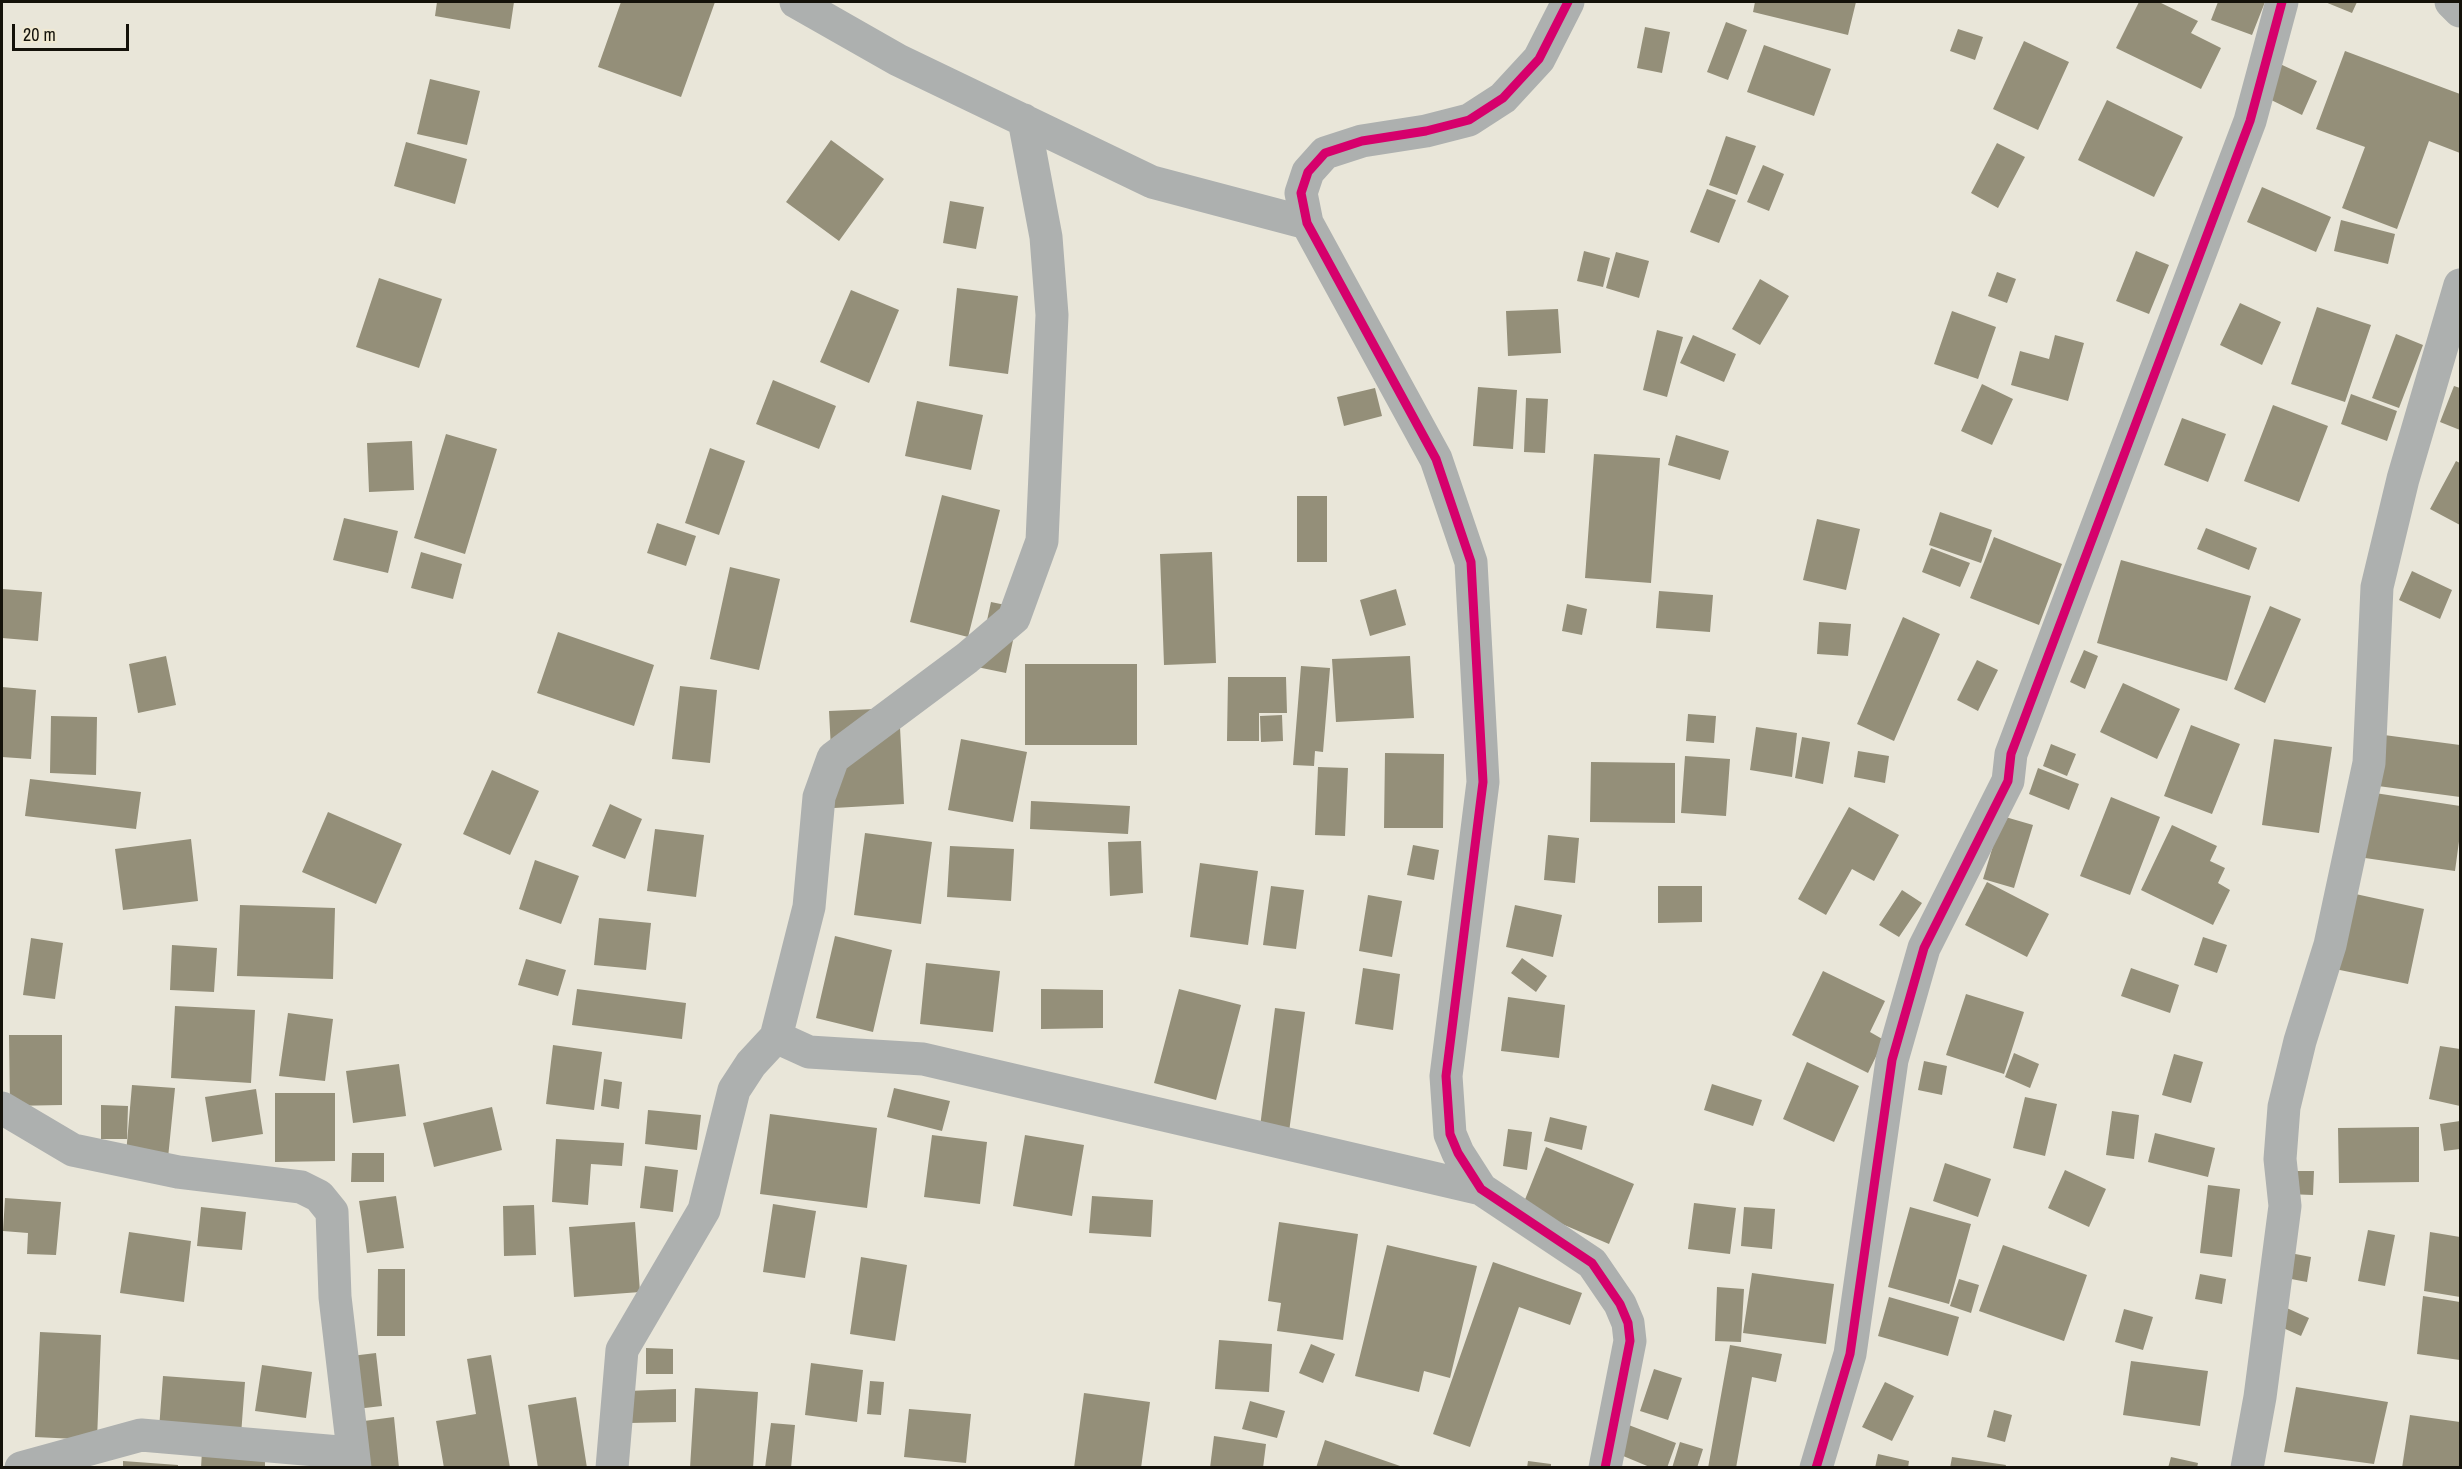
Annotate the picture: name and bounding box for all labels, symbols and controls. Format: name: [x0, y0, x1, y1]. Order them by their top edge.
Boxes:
scale bar: [15, 12, 132, 50]
text: 20 m: [23, 22, 56, 47]

